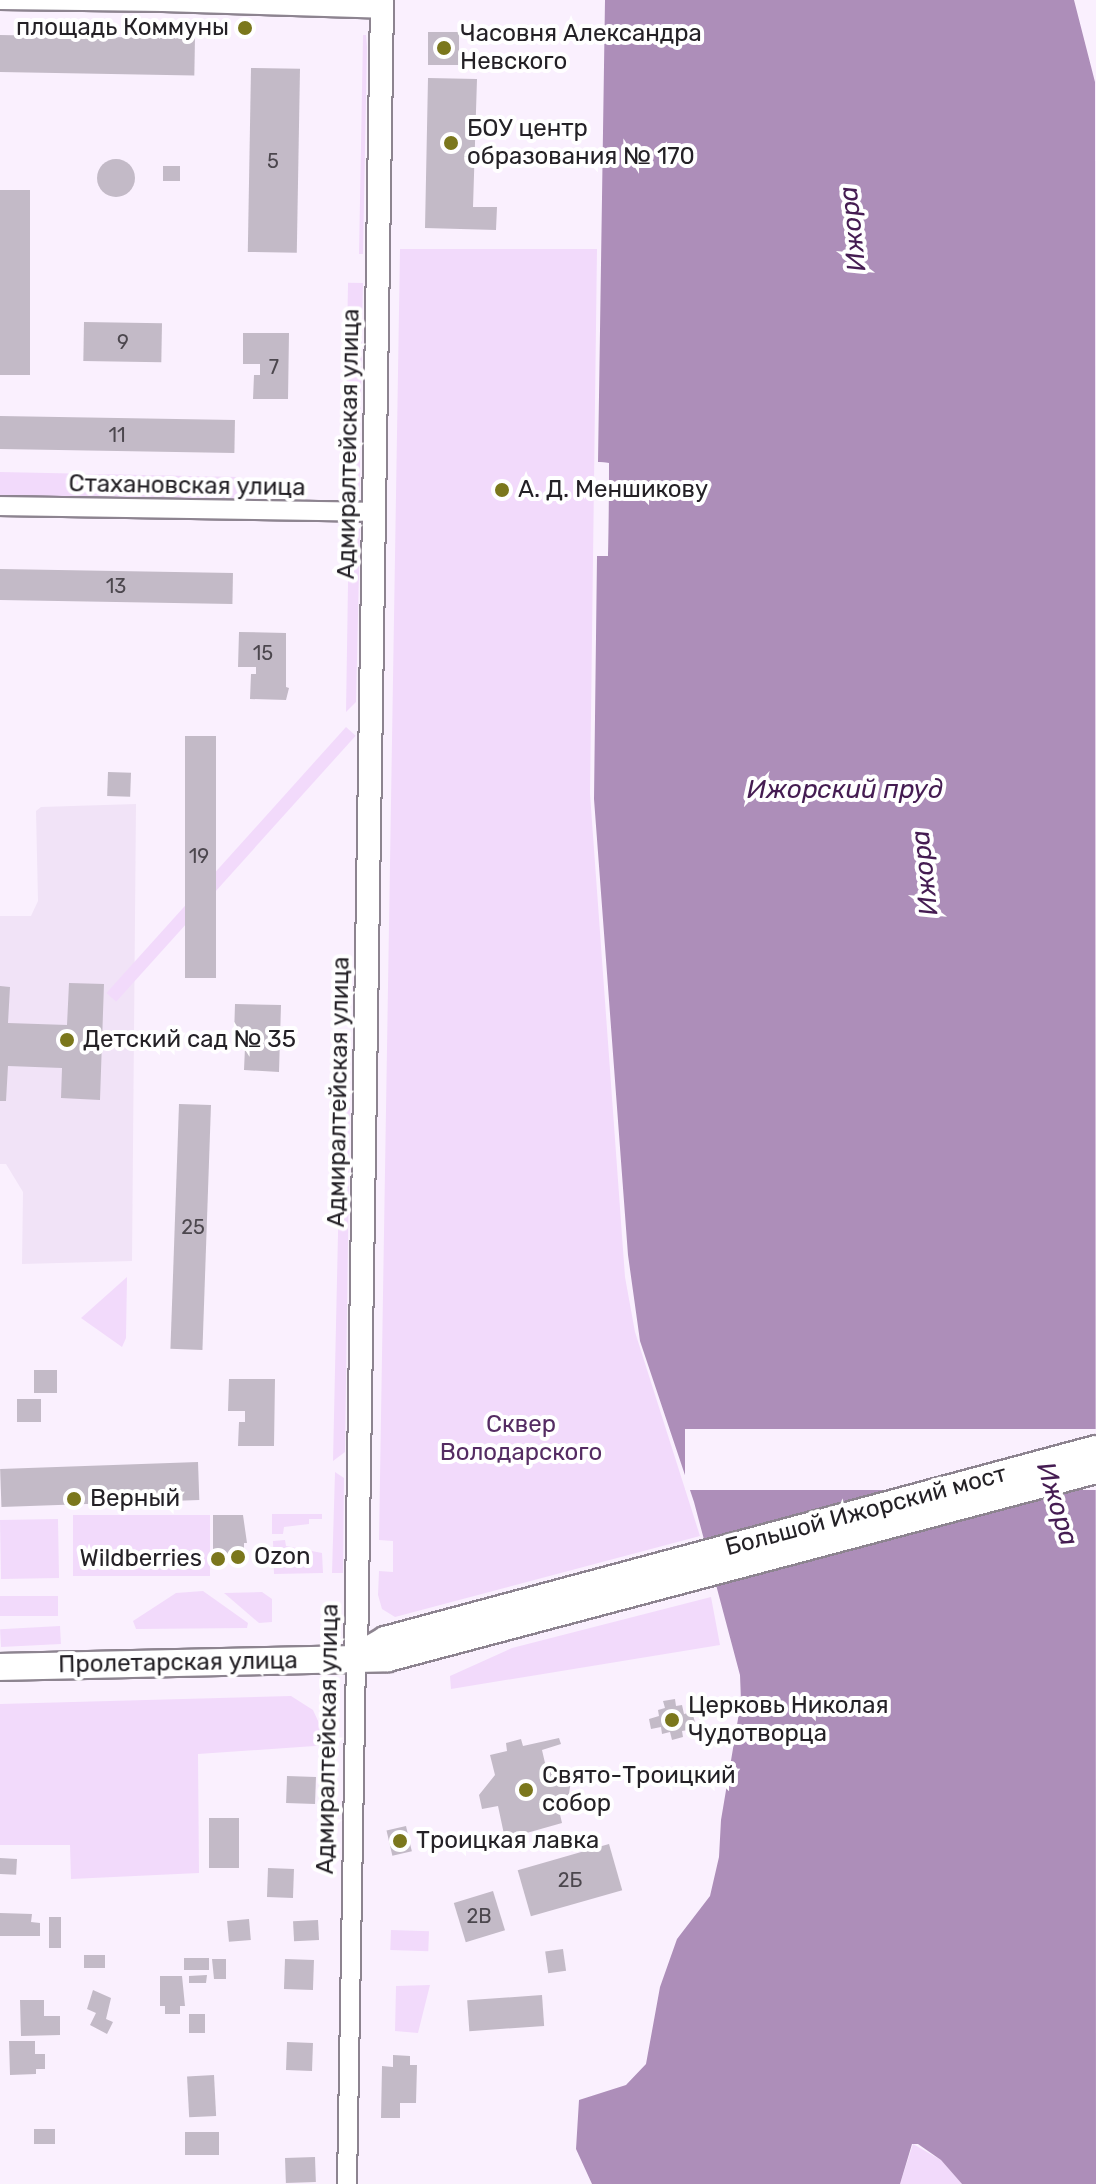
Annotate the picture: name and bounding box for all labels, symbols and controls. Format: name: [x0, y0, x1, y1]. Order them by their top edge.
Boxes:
place label: площадь Коммуны: [16, 14, 229, 42]
marker: площадь Коммуны: [236, 19, 254, 37]
place label: Часовня Александра Невского: [460, 20, 702, 76]
marker: Часовня Александра Невского: [435, 39, 453, 57]
place label: БОУ центр образования № 170: [467, 115, 695, 171]
marker: БОУ центр образования № 170: [442, 134, 460, 152]
house number: 5: [267, 149, 279, 173]
water label: Ижора: [833, 185, 873, 273]
street label: Адмиралтейская улица: [332, 308, 366, 580]
house number: 9: [117, 330, 129, 354]
house number: 7: [269, 355, 279, 379]
house number: 11: [108, 423, 126, 447]
street label: Стахановская улица: [68, 470, 306, 502]
place label: А. Д. Меншикову: [518, 476, 708, 504]
marker: А. Д. Меншикову: [493, 481, 511, 499]
house number: 13: [106, 574, 126, 598]
house number: 15: [253, 641, 273, 665]
water label: Ижорский пруд: [747, 774, 943, 806]
water label: Ижора: [905, 829, 945, 917]
house number: 19: [189, 844, 209, 868]
street label: Адмиралтейская улица: [322, 956, 356, 1228]
place label: Детский сад № 35: [83, 1026, 296, 1054]
marker: Детский сад № 35: [58, 1031, 76, 1049]
house number: 25: [181, 1215, 205, 1239]
park label: Сквер Володарского: [440, 1411, 602, 1467]
water label: Ижора: [1030, 1458, 1084, 1550]
street label: Большой Ижорский мост: [722, 1460, 1010, 1562]
place label: Верный: [90, 1485, 180, 1513]
marker: Верный: [65, 1490, 83, 1508]
place label: Ozon: [254, 1543, 311, 1571]
place label: Wildberries: [79, 1545, 202, 1573]
marker: Ozon: [229, 1548, 247, 1566]
marker: Wildberries: [209, 1550, 227, 1568]
street label: Адмиралтейская улица: [311, 1603, 345, 1875]
street label: Пролетарская улица: [58, 1647, 298, 1679]
place label: Церковь Николая Чудотворца: [688, 1692, 889, 1748]
marker: Церковь Николая Чудотворца: [663, 1711, 681, 1729]
place label: Свято-Троицкий собор: [542, 1762, 736, 1818]
marker: Свято-Троицкий собор: [517, 1781, 535, 1799]
place label: Троицкая лавка: [416, 1827, 599, 1855]
marker: Троицкая лавка: [391, 1832, 409, 1850]
house number: 2Б: [558, 1868, 582, 1892]
house number: 2В: [466, 1904, 492, 1928]

